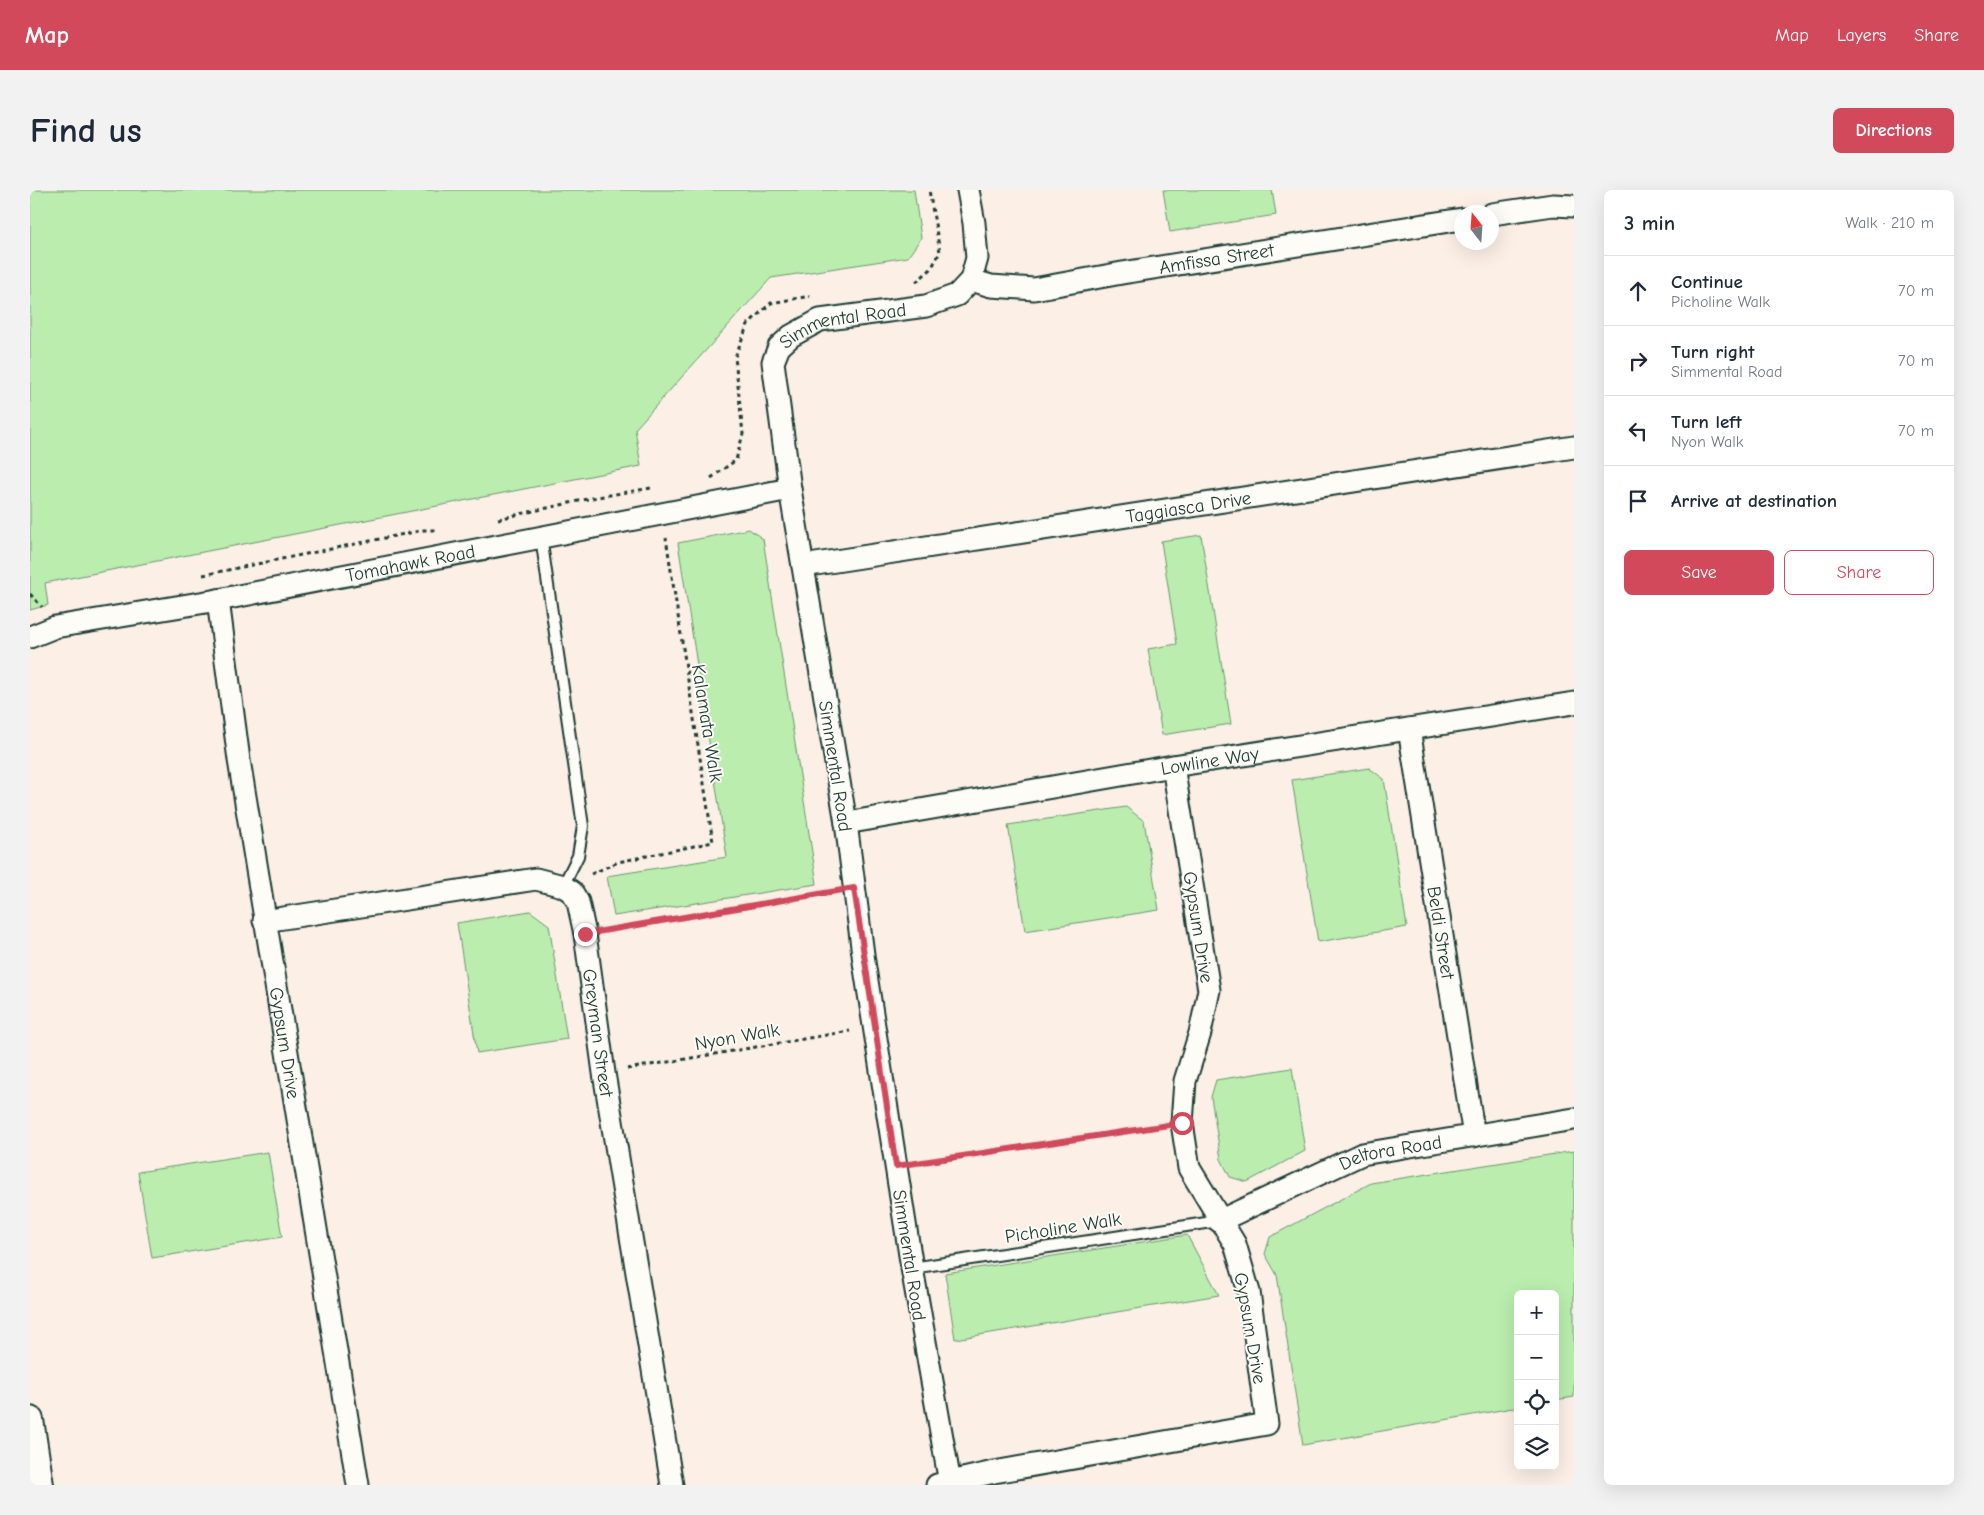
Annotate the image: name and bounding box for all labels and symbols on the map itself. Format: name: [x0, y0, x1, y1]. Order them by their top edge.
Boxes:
north arrow: [1454, 205, 1499, 250]
street label: Amfissa Street: [1158, 239, 1276, 279]
street label: Simmental Road: [775, 299, 908, 353]
street label: Taggiasca Drive: [1124, 487, 1253, 528]
street label: Tomahawk Road: [344, 540, 477, 587]
street label: Kalamata Walk: [687, 663, 727, 785]
street label: Simmental Road: [814, 699, 856, 833]
street label: Lowline Way: [1159, 743, 1261, 780]
street label: Gypsum Drive: [1178, 870, 1218, 984]
street label: Beldi Street: [1422, 884, 1459, 981]
route end: [574, 923, 597, 946]
street label: Greyman Street: [578, 968, 618, 1099]
street label: Gypsum Drive: [264, 986, 304, 1100]
street label: Nyon Walk: [693, 1019, 782, 1055]
route start: [1171, 1112, 1194, 1135]
street label: Deltora Road: [1336, 1131, 1443, 1175]
street label: Simmental Road: [888, 1188, 930, 1322]
street label: Picholine Walk: [1003, 1208, 1124, 1248]
street label: Gypsum Drive: [1229, 1271, 1271, 1386]

